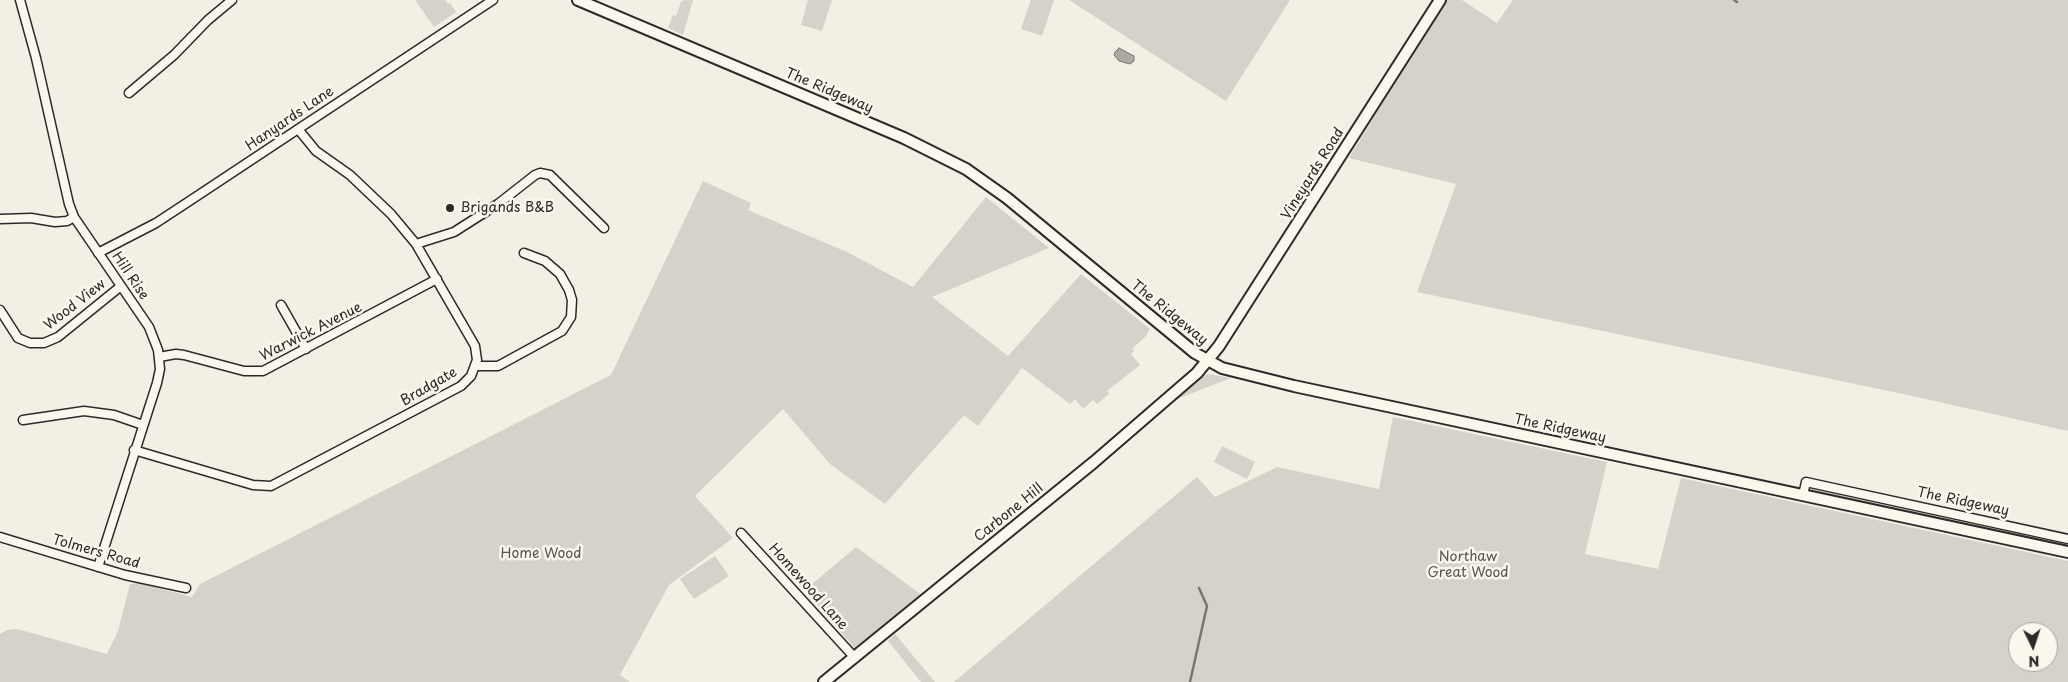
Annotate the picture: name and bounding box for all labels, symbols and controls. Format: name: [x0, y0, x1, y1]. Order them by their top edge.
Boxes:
street label: The Ridgeway: [783, 65, 875, 117]
street label: Hanyards Lane: [243, 83, 337, 155]
street label: Vineyards Road: [1278, 125, 1348, 223]
place label: Brigands B&B: [460, 200, 554, 216]
marker: Brigands B&B: [444, 202, 456, 214]
street label: Hill Rise: [108, 249, 152, 303]
street label: Wood View: [41, 276, 109, 334]
street label: The Ridgeway: [1127, 277, 1211, 349]
street label: Warwick Avenue: [257, 299, 365, 365]
street label: Bradgate: [398, 364, 460, 410]
street label: The Ridgeway: [1512, 411, 1608, 447]
street label: Carbone Hill: [971, 480, 1047, 546]
street label: The Ridgeway: [1915, 484, 2011, 520]
street label: Tolmers Road: [50, 531, 142, 573]
street label: Homewood Lane: [765, 540, 851, 634]
park label: Home Wood: [501, 546, 581, 562]
park label: Northaw Great Wood: [1427, 549, 1509, 582]
north arrow: [2008, 622, 2058, 672]
text: N: [2028, 651, 2040, 672]

